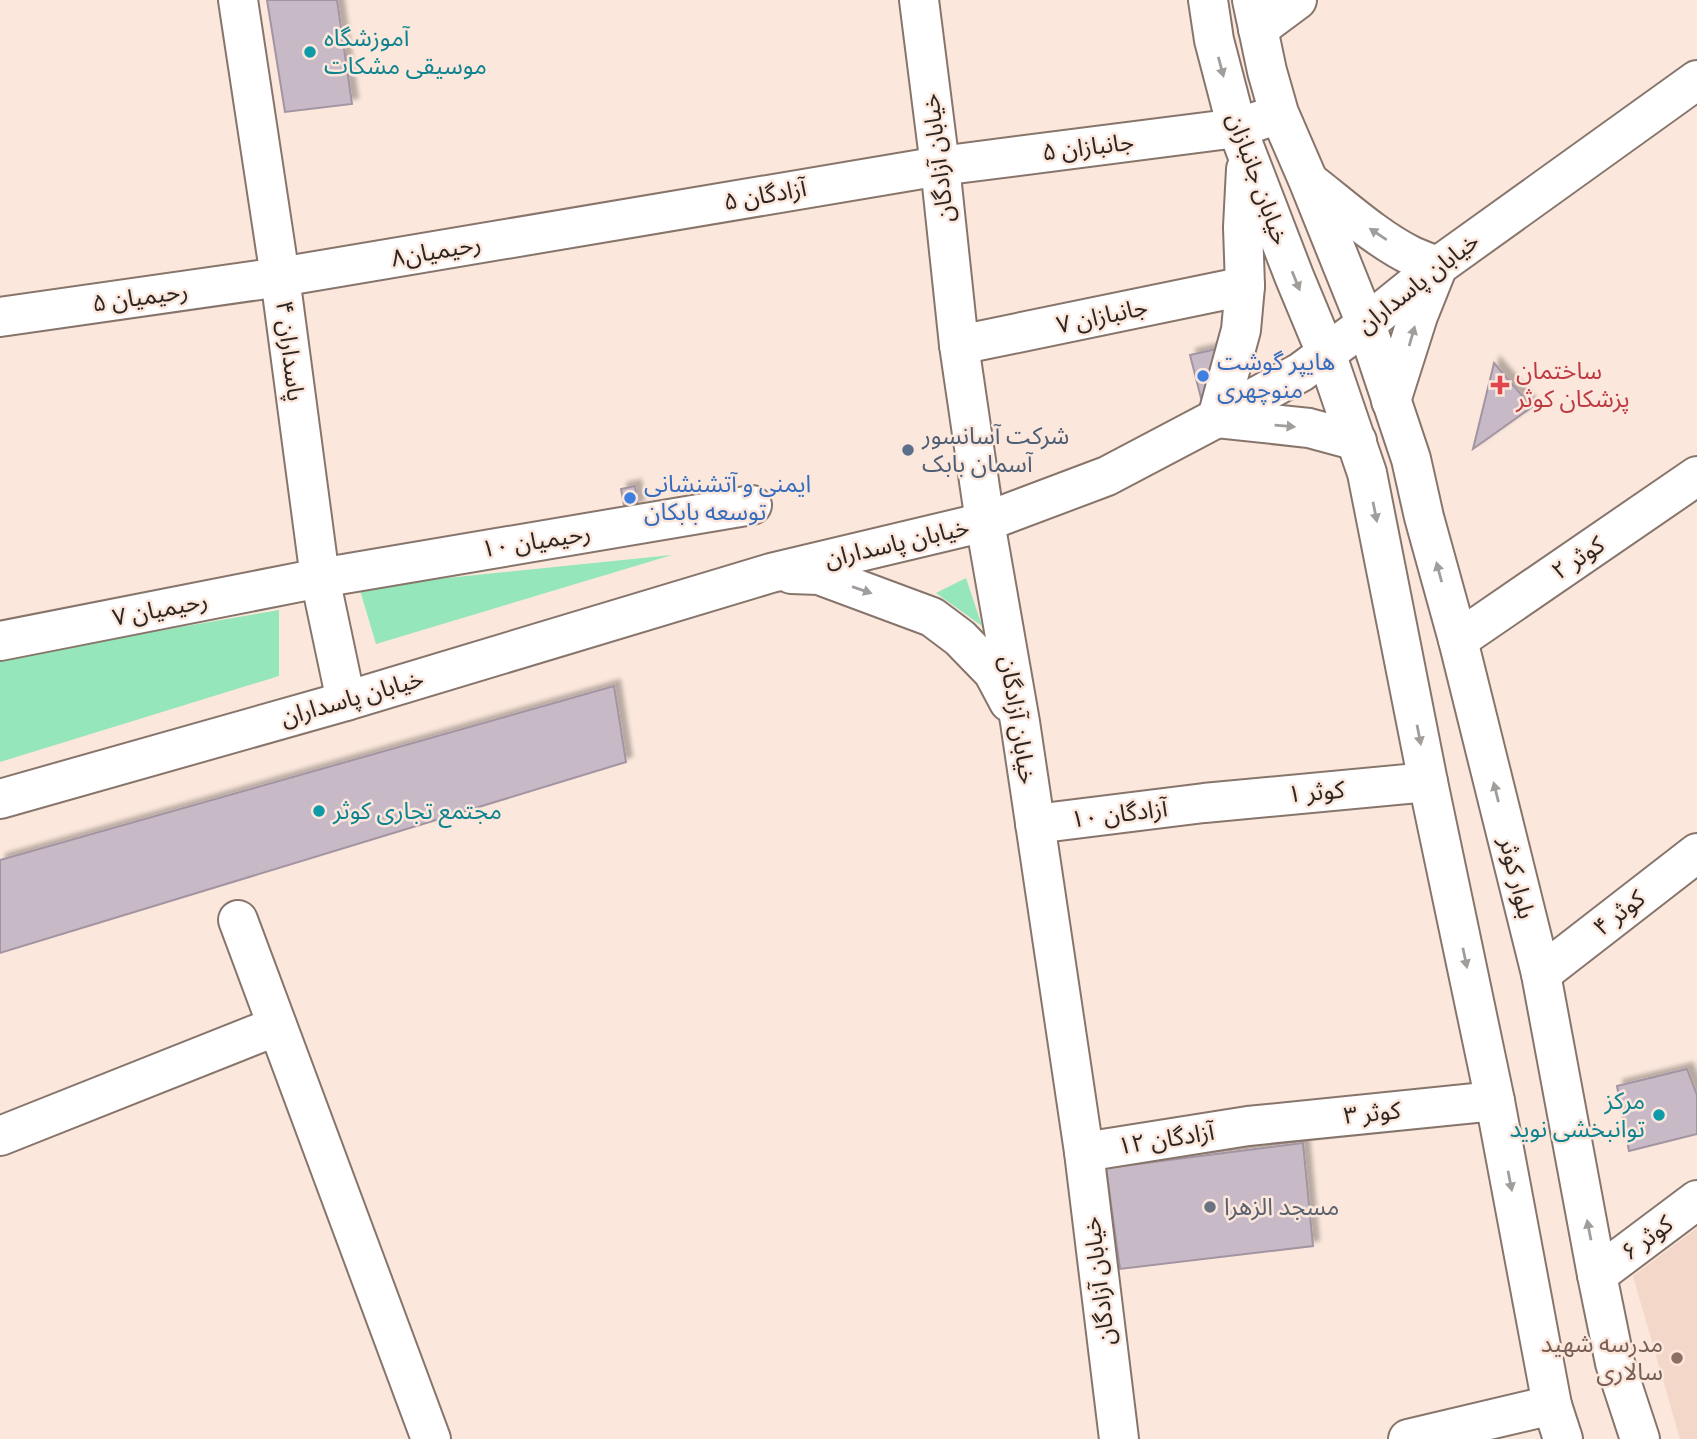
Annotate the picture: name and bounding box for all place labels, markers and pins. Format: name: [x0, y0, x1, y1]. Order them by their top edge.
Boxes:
place label: آموزشگاه موسیقی مشکات: [324, 24, 487, 80]
marker: آموزشگاه موسیقی مشکات: [302, 44, 318, 60]
place label: هایپر گوشت منوچهری: [1217, 348, 1335, 405]
place label: ساختمان پزشکان کوثر: [1515, 357, 1630, 414]
marker: هایپر گوشت منوچهری: [1195, 368, 1211, 384]
marker: ساختمان پزشکان کوثر: [1490, 375, 1510, 395]
place label: شرکت آسانسور آسمان بابک: [921, 422, 1069, 478]
marker: شرکت آسانسور آسمان بابک: [900, 442, 916, 458]
place label: ایمنی و آتشنشانی توسعه بابکان: [644, 470, 811, 526]
marker: ایمنی و آتشنشانی توسعه بابکان: [622, 490, 638, 506]
place label: مجتمع تجاری کوثر: [332, 797, 502, 828]
marker: مجتمع تجاری کوثر: [311, 803, 327, 819]
place label: مرکز توانبخشی نوید: [1510, 1087, 1645, 1143]
marker: مرکز توانبخشی نوید: [1651, 1107, 1667, 1123]
place label: مسجد الزهرا: [1224, 1193, 1339, 1221]
marker: مسجد الزهرا: [1202, 1199, 1218, 1215]
place label: مدرسه شهید سالاری: [1541, 1330, 1663, 1386]
marker: مدرسه شهید سالاری: [1669, 1350, 1685, 1366]

